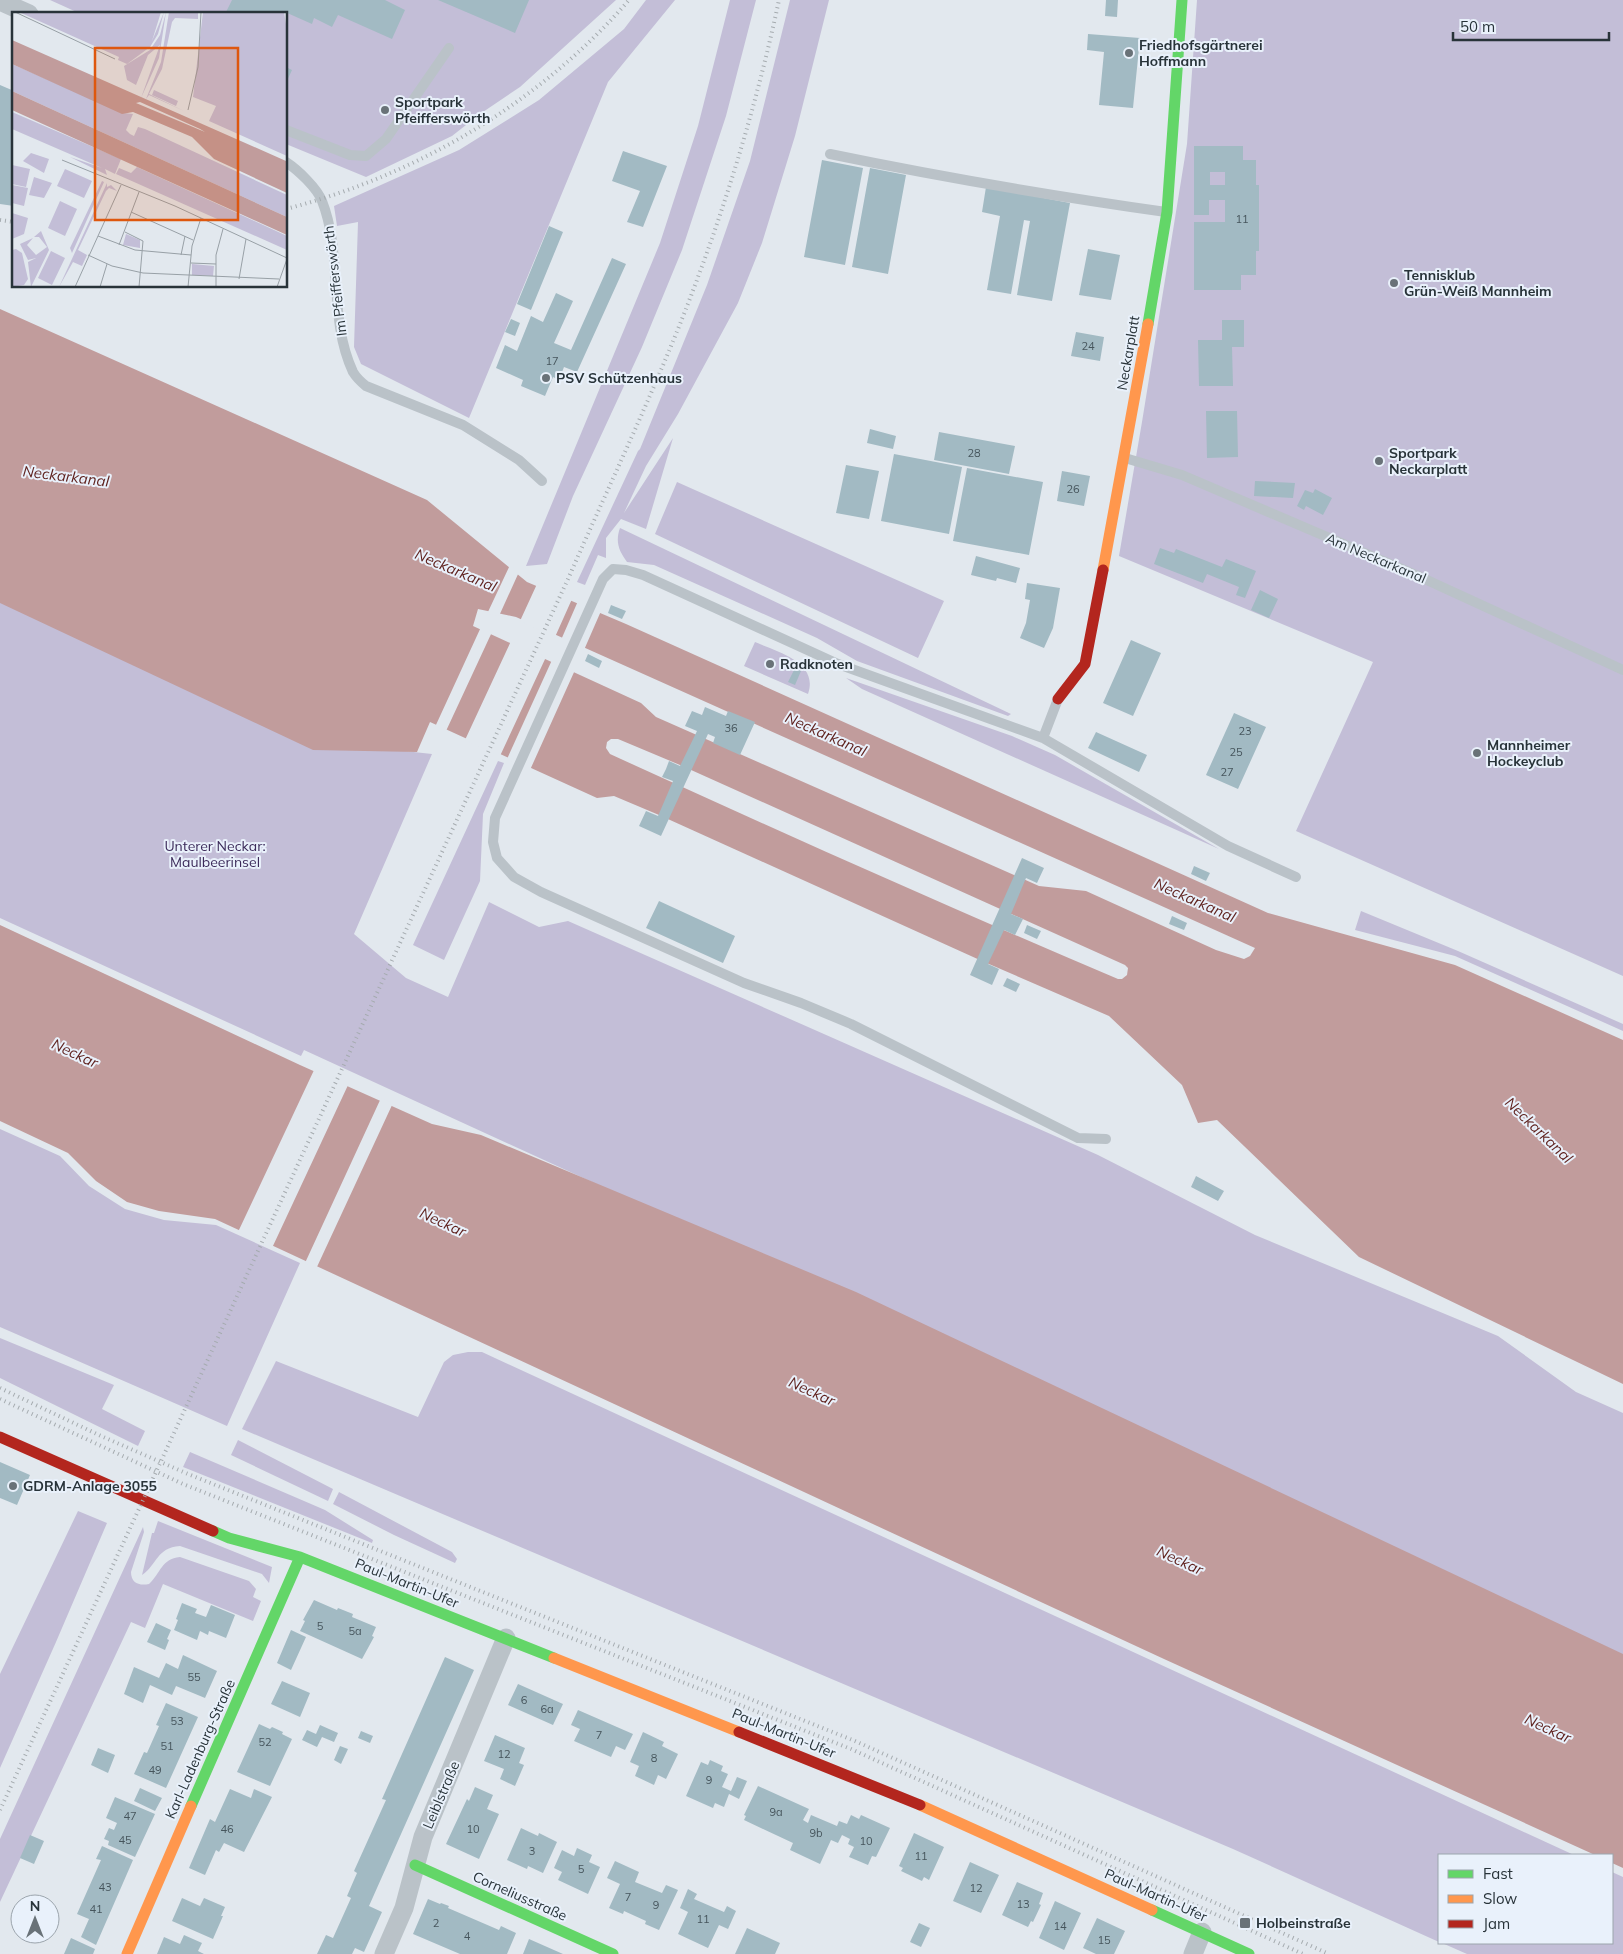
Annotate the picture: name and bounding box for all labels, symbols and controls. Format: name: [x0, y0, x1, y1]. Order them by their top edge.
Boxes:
scale bar: [1453, 10, 1609, 42]
inset map: [12, 12, 288, 288]
text: 50 m: [1460, 17, 1495, 36]
place label: Friedhofsgärtnerei Hoffmann: [1139, 36, 1263, 70]
marker: Friedhofsgärtnerei Hoffmann: [1123, 47, 1135, 59]
place label: Sportpark Pfeifferswörth: [395, 93, 491, 127]
marker: Sportpark Pfeifferswörth: [379, 104, 391, 116]
house number: 11: [1235, 212, 1249, 226]
street label: Im Pfeifferswörth: [319, 225, 351, 337]
place label: Tennisklub Grün-Weiß Mannheim: [1404, 266, 1552, 300]
marker: Tennisklub Grün-Weiß Mannheim: [1388, 277, 1400, 289]
street label: Neckarplatt: [1113, 314, 1143, 392]
house number: 24: [1081, 339, 1095, 353]
house number: 17: [545, 354, 559, 368]
place label: PSV Schützenhaus: [556, 369, 682, 387]
marker: PSV Schützenhaus: [540, 372, 552, 384]
place label: Sportpark Neckarplatt: [1389, 444, 1468, 478]
house number: 28: [967, 446, 981, 460]
marker: Sportpark Neckarplatt: [1373, 455, 1385, 467]
water label: Neckarkanal: [22, 461, 111, 491]
house number: 26: [1066, 482, 1080, 496]
street label: Am Neckarkanal: [1323, 529, 1429, 587]
water label: Neckarkanal: [412, 544, 500, 596]
place label: Radknoten: [780, 655, 853, 673]
marker: Radknoten: [764, 658, 776, 670]
water label: Neckarkanal: [782, 708, 870, 761]
house number: 36: [724, 721, 738, 735]
house number: 23: [1238, 724, 1252, 738]
place label: Mannheimer Hockeyclub: [1487, 736, 1571, 770]
house number: 25: [1229, 745, 1243, 759]
marker: Mannheimer Hockeyclub: [1471, 747, 1483, 759]
house number: 27: [1220, 765, 1234, 779]
park label: Unterer Neckar: Maulbeerinsel: [164, 837, 266, 871]
water label: Neckarkanal: [1151, 874, 1239, 927]
water label: Neckar: [49, 1034, 102, 1072]
water label: Neckarkanal: [1501, 1093, 1577, 1167]
water label: Neckar: [417, 1203, 470, 1241]
water label: Neckar: [786, 1372, 839, 1410]
place label: GDRM-Anlage 3055: [23, 1477, 157, 1495]
marker: GDRM-Anlage 3055: [7, 1480, 19, 1492]
water label: Neckar: [1154, 1541, 1207, 1579]
street label: Paul-Martin-Ufer: [352, 1554, 462, 1612]
house number: 5: [317, 1619, 324, 1633]
house number: 5a: [348, 1624, 362, 1638]
house number: 55: [187, 1670, 201, 1684]
street label: Karl-Ladenburg-Straße: [161, 1676, 239, 1822]
house number: 6: [521, 1693, 528, 1707]
house number: 6a: [540, 1702, 554, 1716]
street label: Paul-Martin-Ufer: [729, 1704, 839, 1762]
water label: Neckar: [1522, 1709, 1575, 1747]
house number: 53: [170, 1714, 184, 1728]
house number: 7: [596, 1728, 602, 1742]
house number: 52: [258, 1735, 272, 1749]
house number: 51: [160, 1739, 174, 1753]
house number: 12: [497, 1747, 511, 1761]
house number: 8: [651, 1751, 658, 1765]
street label: Leiblstraße: [419, 1758, 463, 1832]
house number: 49: [148, 1763, 162, 1777]
house number: 9: [706, 1773, 712, 1787]
house number: 9a: [769, 1805, 783, 1819]
house number: 47: [123, 1809, 137, 1823]
house number: 46: [220, 1822, 234, 1836]
house number: 10: [466, 1822, 480, 1836]
house number: 9b: [809, 1826, 823, 1840]
house number: 45: [118, 1833, 132, 1847]
house number: 10: [859, 1834, 873, 1848]
house number: 3: [529, 1844, 535, 1858]
house number: 11: [914, 1849, 928, 1863]
legend: [1438, 1854, 1613, 1944]
house number: 5: [578, 1862, 585, 1876]
street label: Paul-Martin-Ufer: [1102, 1864, 1211, 1926]
text: Fast: [1483, 1864, 1513, 1883]
street label: Corneliusstraße: [470, 1867, 570, 1925]
house number: 43: [98, 1880, 112, 1894]
house number: 12: [969, 1881, 983, 1895]
text: Slow: [1483, 1889, 1517, 1908]
house number: 7: [625, 1890, 631, 1904]
north arrow: [10, 1894, 60, 1944]
text: N: [30, 1897, 40, 1915]
house number: 13: [1016, 1897, 1030, 1911]
house number: 9: [653, 1898, 659, 1912]
house number: 41: [89, 1902, 103, 1916]
house number: 11: [696, 1912, 710, 1926]
place label: Holbeinstraße: [1256, 1914, 1351, 1932]
text: Jam: [1483, 1914, 1510, 1933]
house number: 2: [433, 1916, 440, 1930]
marker: Holbeinstraße: [1238, 1916, 1252, 1930]
house number: 14: [1053, 1919, 1067, 1933]
house number: 4: [464, 1929, 471, 1943]
house number: 15: [1097, 1933, 1111, 1947]

